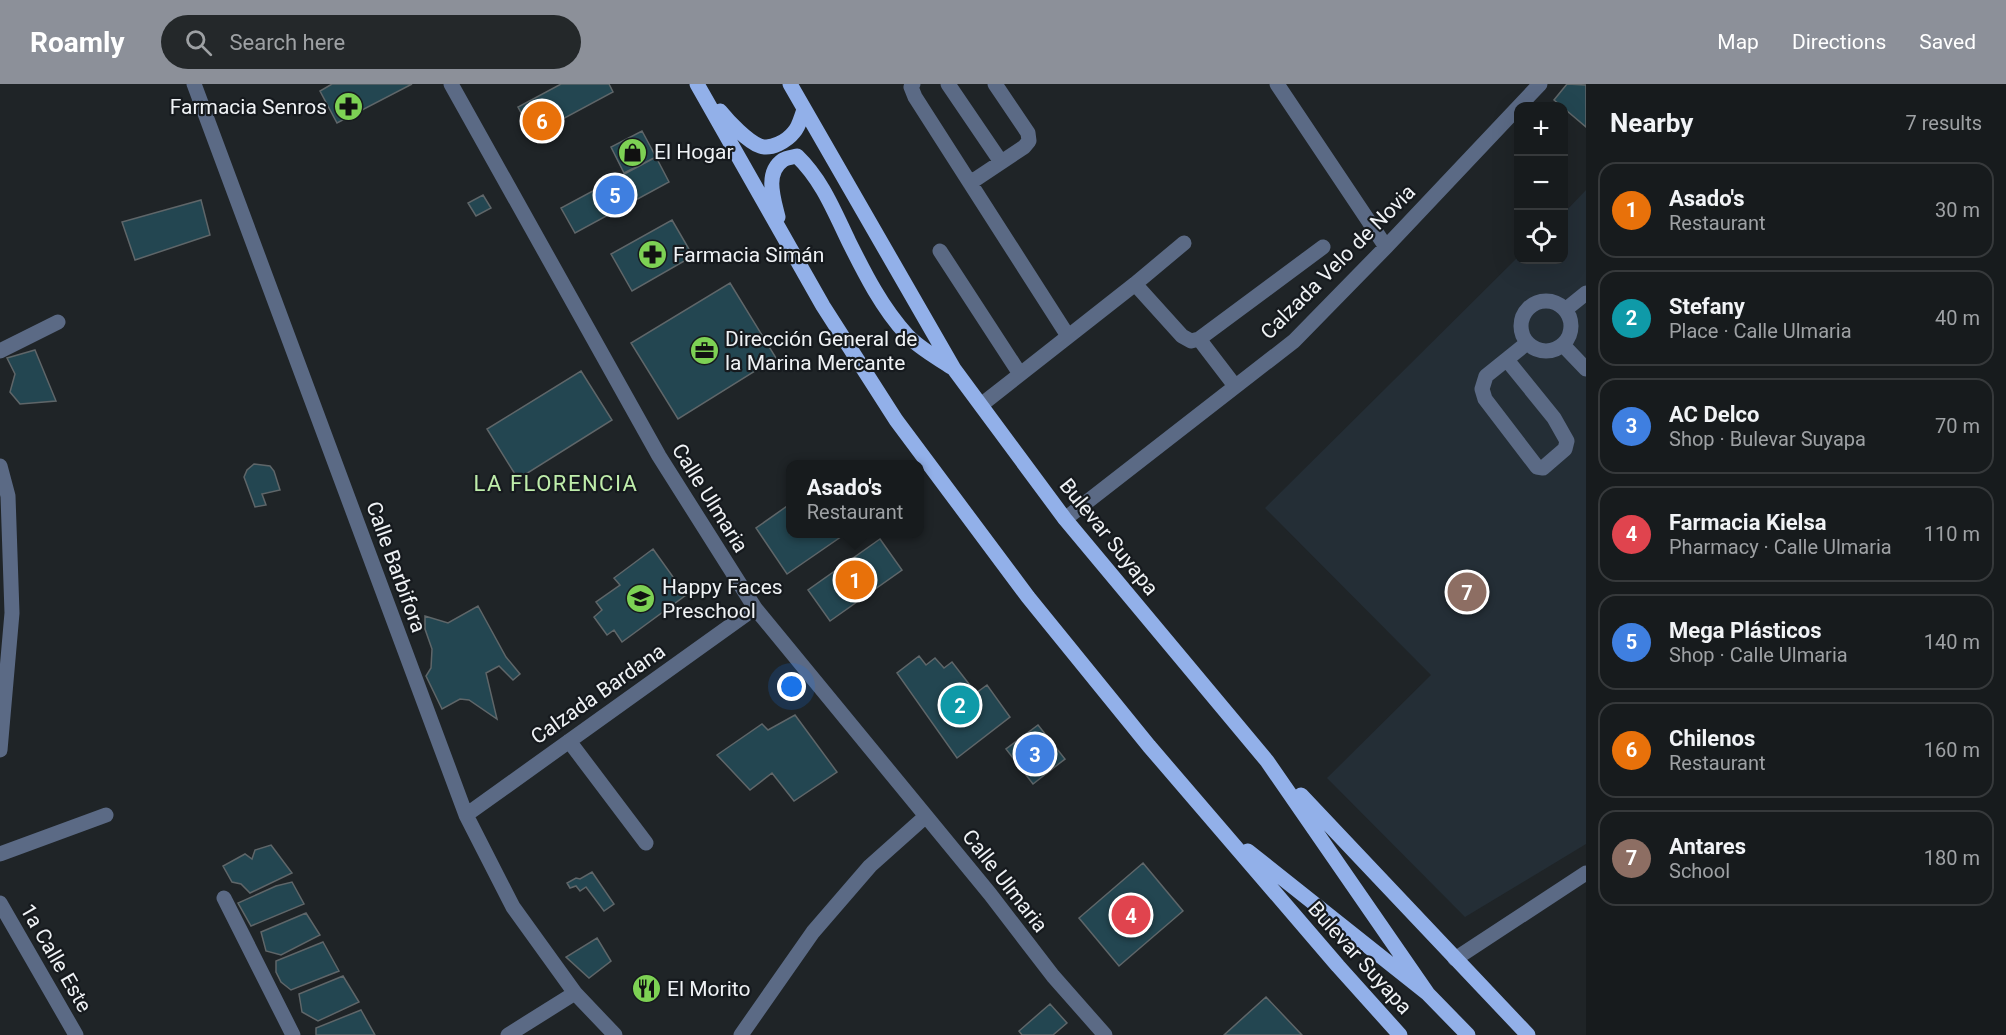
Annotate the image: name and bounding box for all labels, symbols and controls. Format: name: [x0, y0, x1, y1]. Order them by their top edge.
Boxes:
search box: [161, 15, 581, 69]
text: Roamly: [30, 26, 125, 59]
icon: search: [182, 26, 215, 59]
text: Search here: [230, 30, 345, 55]
text: Map: [1717, 30, 1759, 54]
text: Directions: [1792, 30, 1886, 54]
text: Saved: [1919, 30, 1976, 54]
pharmacy icon: Farmacia Senros: [332, 91, 364, 123]
place label: Farmacia Senros: [170, 95, 327, 119]
pin: 6: [522, 99, 562, 144]
map controls: [1514, 102, 1568, 264]
button: +: [1514, 102, 1568, 156]
text: Nearby: [1610, 108, 1693, 138]
text: 7 results: [1906, 111, 1982, 135]
shop icon: El Hogar: [617, 136, 649, 168]
place label: El Hogar: [654, 140, 734, 164]
button: −: [1514, 156, 1568, 210]
pin: 5: [596, 172, 634, 218]
street label: Calzada Velo de Novia: [1256, 180, 1420, 344]
text: Asado's: [1669, 186, 1744, 211]
text: 1: [1626, 198, 1637, 222]
text: 30 m: [1935, 198, 1980, 222]
button: locate: [1514, 210, 1568, 264]
text: Restaurant: [1669, 211, 1766, 235]
pharmacy icon: Farmacia Simán: [636, 239, 668, 271]
place label: Farmacia Simán: [673, 243, 824, 267]
text: Stefany: [1669, 294, 1745, 319]
text: 2: [1626, 306, 1637, 330]
text: 40 m: [1935, 306, 1980, 330]
text: Place · Calle Ulmaria: [1669, 319, 1852, 343]
place label: Dirección General de la Marina Mercante: [725, 327, 917, 375]
office icon: Dirección General de la Marina Mercante: [688, 335, 720, 367]
text: AC Delco: [1669, 402, 1759, 427]
text: 3: [1626, 414, 1637, 438]
text: 70 m: [1935, 414, 1980, 438]
text: Shop · Bulevar Suyapa: [1669, 427, 1866, 451]
street label: Calle Ulmaria: [667, 439, 753, 557]
popup: [786, 460, 924, 538]
district label: LA FLORENCIA: [474, 471, 638, 496]
street label: Bulevar Suyapa: [1055, 474, 1163, 600]
text: Asado's: [807, 475, 882, 500]
street label: Calle Barbifora: [361, 498, 431, 636]
text: Restaurant: [807, 500, 903, 524]
text: Farmacia Kielsa: [1669, 510, 1826, 535]
text: 4: [1626, 522, 1637, 546]
text: 110 m: [1924, 522, 1980, 546]
text: Pharmacy · Calle Ulmaria: [1669, 535, 1892, 559]
pin: 1: [836, 558, 874, 602]
pin: 7: [1448, 570, 1486, 614]
place label: Happy Faces Preschool: [662, 575, 783, 623]
school or university icon: Happy Faces Preschool: [625, 583, 657, 615]
text: Mega Plásticos: [1669, 618, 1821, 643]
text: 5: [1626, 630, 1637, 654]
text: 140 m: [1924, 630, 1980, 654]
street label: Calzada Bardana: [526, 639, 670, 749]
text: Shop · Calle Ulmaria: [1669, 643, 1848, 667]
your location: [777, 672, 806, 701]
pin: 2: [940, 682, 980, 728]
text: Chilenos: [1669, 726, 1755, 751]
pin: 3: [1016, 732, 1054, 776]
text: 6: [1626, 738, 1637, 762]
text: 160 m: [1924, 738, 1980, 762]
text: Restaurant: [1669, 751, 1766, 775]
street label: Calle Ulmaria: [957, 825, 1053, 937]
text: Antares: [1669, 834, 1746, 859]
text: 7: [1626, 846, 1637, 870]
text: 180 m: [1924, 846, 1980, 870]
text: School: [1669, 859, 1730, 883]
pin: 4: [1112, 892, 1150, 938]
street label: Bulevar Suyapa: [1303, 897, 1417, 1019]
street label: 1a Calle Este: [15, 900, 97, 1016]
restaurant icon: El Morito: [630, 973, 662, 1005]
place label: El Morito: [667, 977, 750, 1001]

